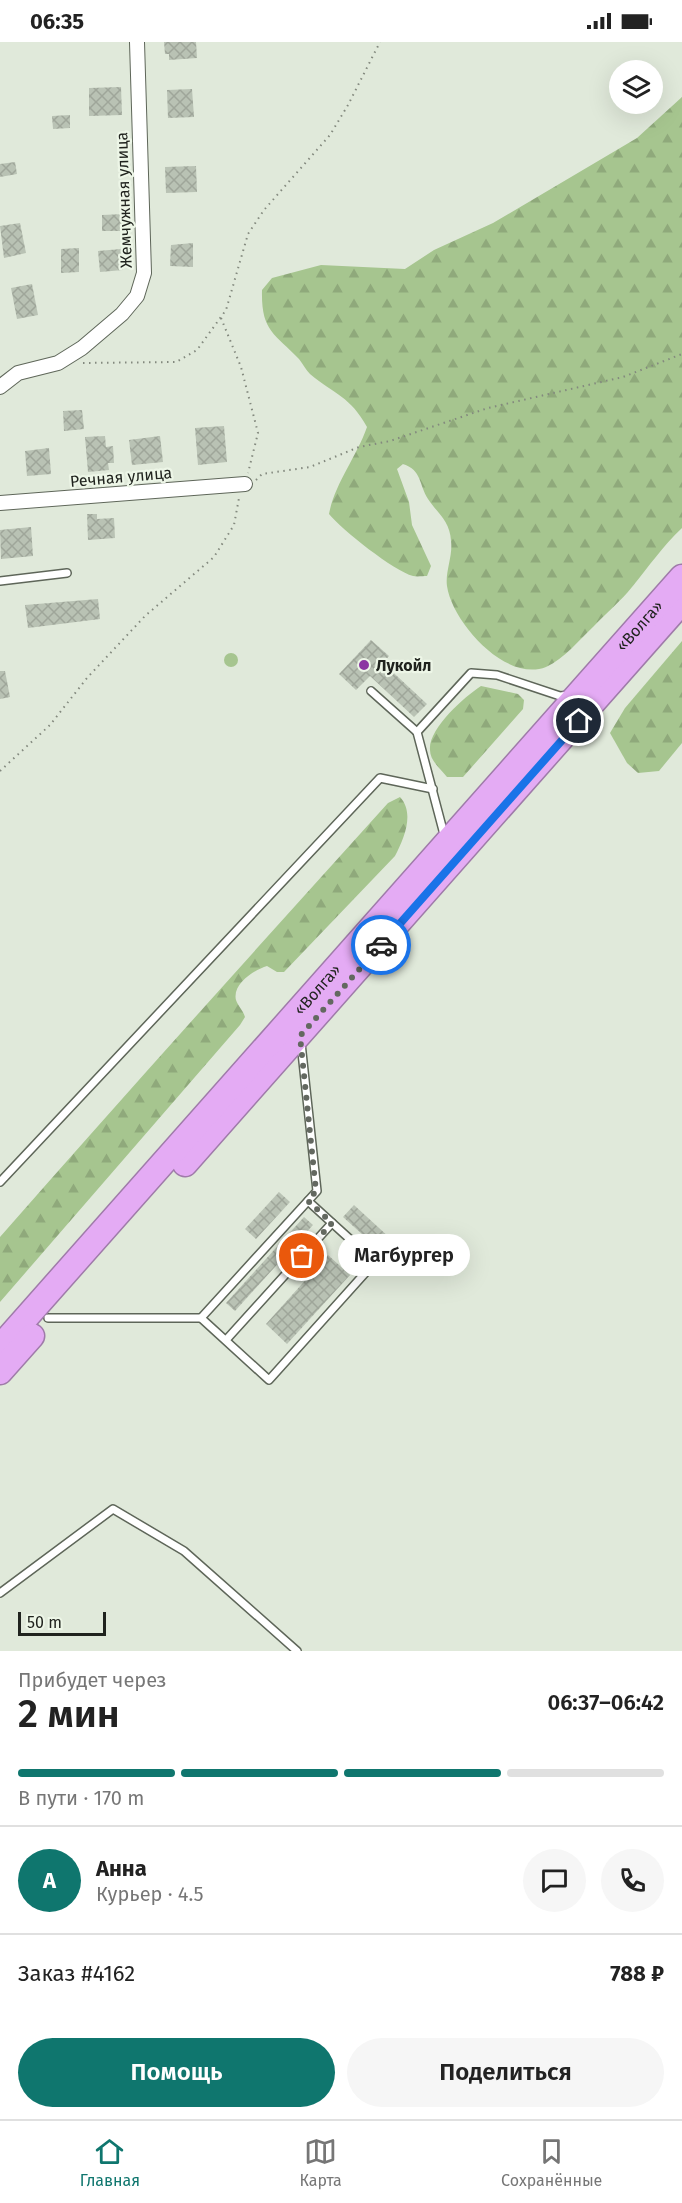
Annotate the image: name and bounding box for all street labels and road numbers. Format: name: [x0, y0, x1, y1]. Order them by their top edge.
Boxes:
street label: Жемчужная улица: [112, 132, 136, 268]
street label: Речная улица: [69, 463, 173, 491]
street label: «Волга»: [612, 596, 667, 655]
street label: «Волга»: [289, 960, 344, 1018]

